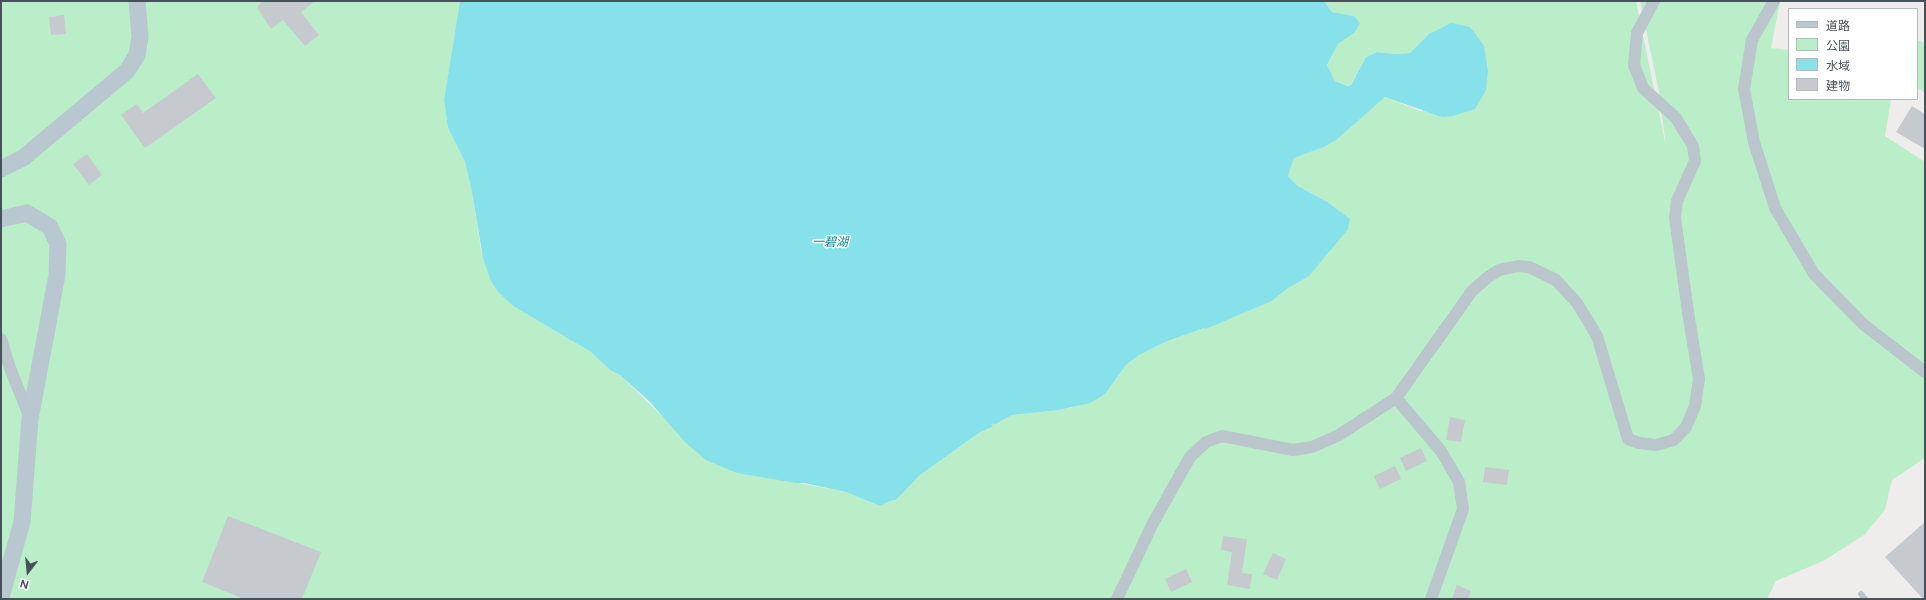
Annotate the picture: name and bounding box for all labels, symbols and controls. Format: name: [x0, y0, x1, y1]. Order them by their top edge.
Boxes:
legend: [1788, 8, 1918, 100]
text: 道路: [1826, 19, 1850, 33]
text: 公園: [1826, 39, 1850, 53]
text: 水域: [1826, 59, 1850, 73]
text: 建物: [1826, 79, 1850, 93]
water label: 一碧湖: [812, 235, 848, 249]
north arrow: [8, 552, 48, 592]
text: N: [19, 577, 30, 591]

